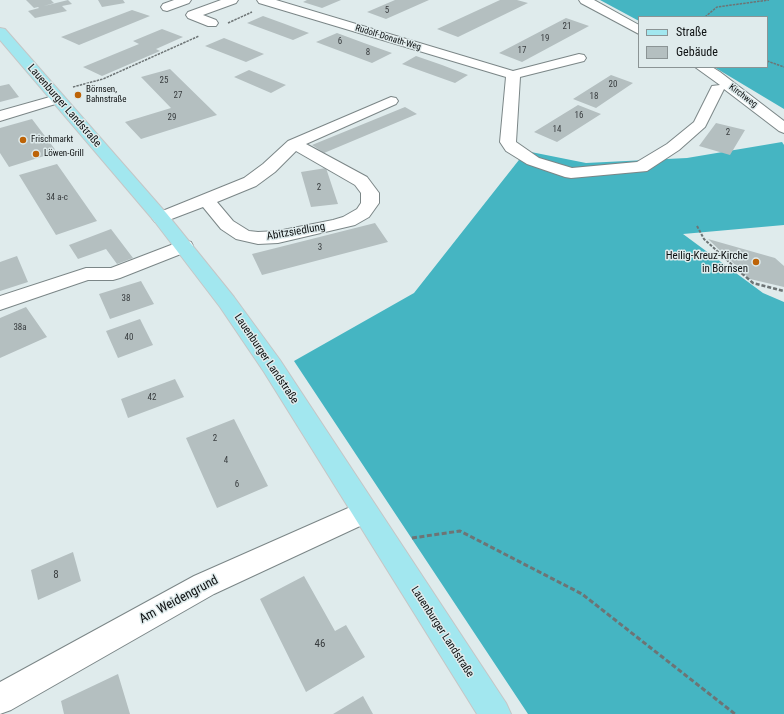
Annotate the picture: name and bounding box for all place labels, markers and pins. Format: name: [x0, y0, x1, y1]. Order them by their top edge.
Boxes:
place label: Börnsen, Bahnstraße: [86, 85, 126, 106]
marker: Börnsen, Bahnstraße: [73, 90, 83, 100]
marker: Frischmarkt: [18, 135, 28, 145]
place label: Frischmarkt: [31, 135, 73, 145]
marker: Löwen-Grill: [31, 149, 41, 159]
place label: Löwen-Grill: [44, 149, 84, 159]
place label: Heilig-Kreuz-Kirche in Börnsen: [666, 249, 748, 275]
marker: Heilig-Kreuz-Kirche in Börnsen: [751, 257, 761, 267]

